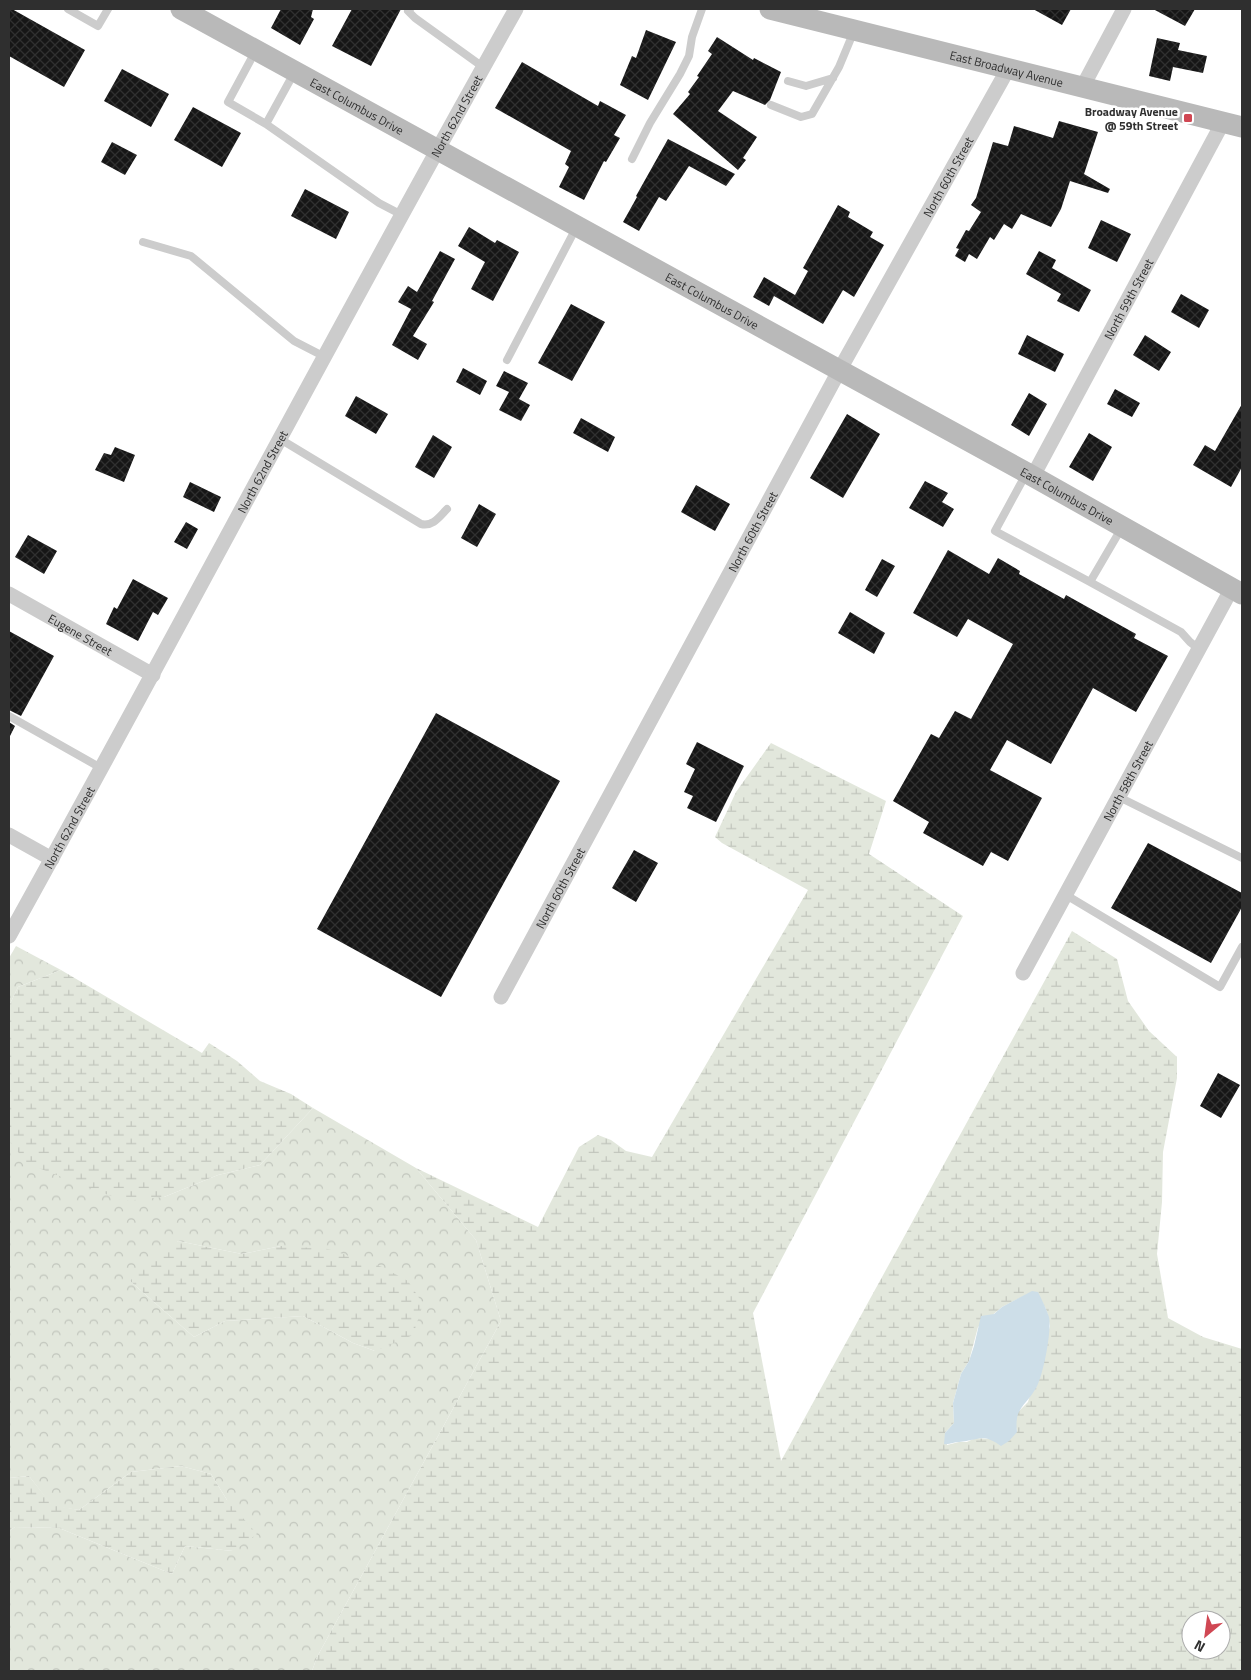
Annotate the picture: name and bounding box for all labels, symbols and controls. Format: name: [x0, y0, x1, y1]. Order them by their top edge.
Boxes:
street label: East Broadway Avenue: [948, 45, 1065, 92]
street label: North 62nd Street: [426, 71, 487, 161]
street label: East Columbus Drive: [307, 72, 408, 139]
place label: Broadway Avenue @ 59th Street: [1085, 102, 1179, 135]
marker: Broadway Avenue @ 59th Street: [1182, 112, 1194, 124]
street label: North 60th Street: [918, 132, 978, 221]
street label: North 59th Street: [1098, 254, 1158, 343]
street label: East Columbus Drive: [662, 267, 763, 334]
street label: North 62nd Street: [232, 426, 293, 516]
street label: East Columbus Drive: [1017, 462, 1117, 529]
street label: North 60th Street: [723, 487, 782, 575]
street label: Eugene Street: [45, 608, 117, 660]
street label: North 58th Street: [1098, 736, 1158, 824]
street label: North 62nd Street: [38, 782, 100, 872]
street label: North 60th Street: [530, 843, 590, 932]
north arrow: [1181, 1610, 1231, 1660]
text: N: [1190, 1635, 1209, 1658]

